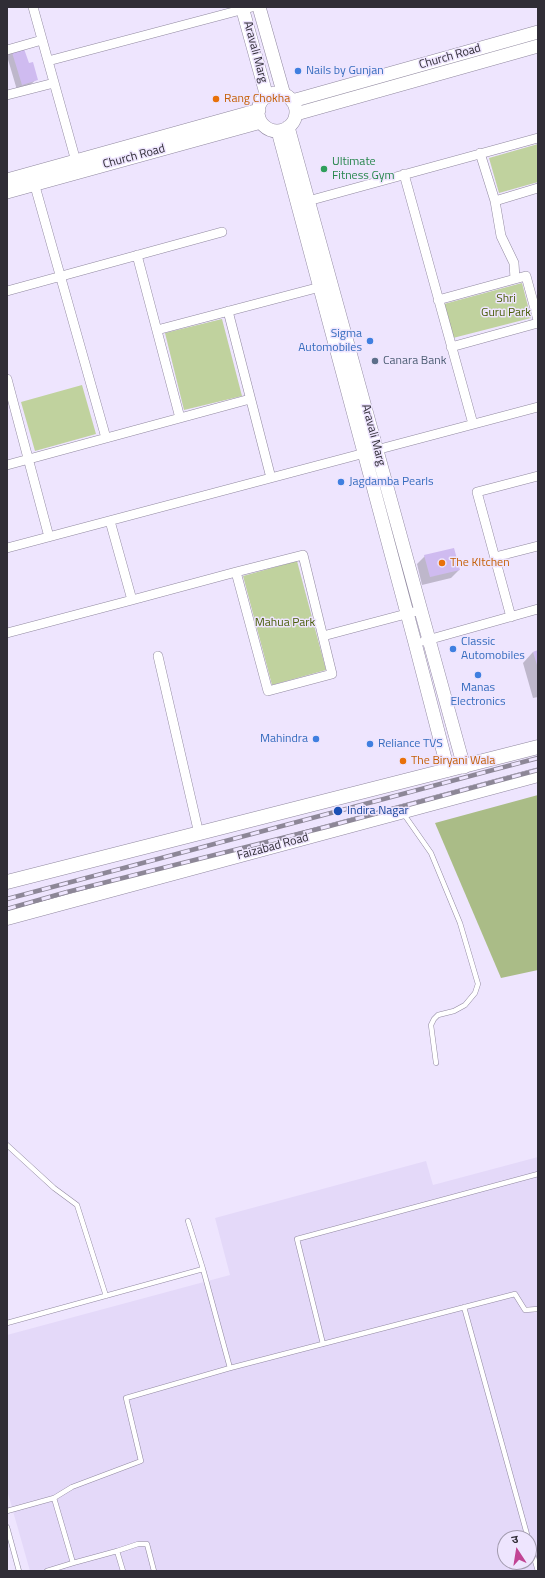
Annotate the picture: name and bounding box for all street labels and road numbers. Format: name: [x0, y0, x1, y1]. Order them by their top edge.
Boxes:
street label: Aravali Marg: [240, 20, 270, 84]
street label: Church Road: [417, 41, 483, 73]
street label: Church Road: [101, 142, 167, 172]
street label: Aravali Marg: [358, 403, 388, 467]
street label: Faizabad Road: [236, 831, 310, 863]

